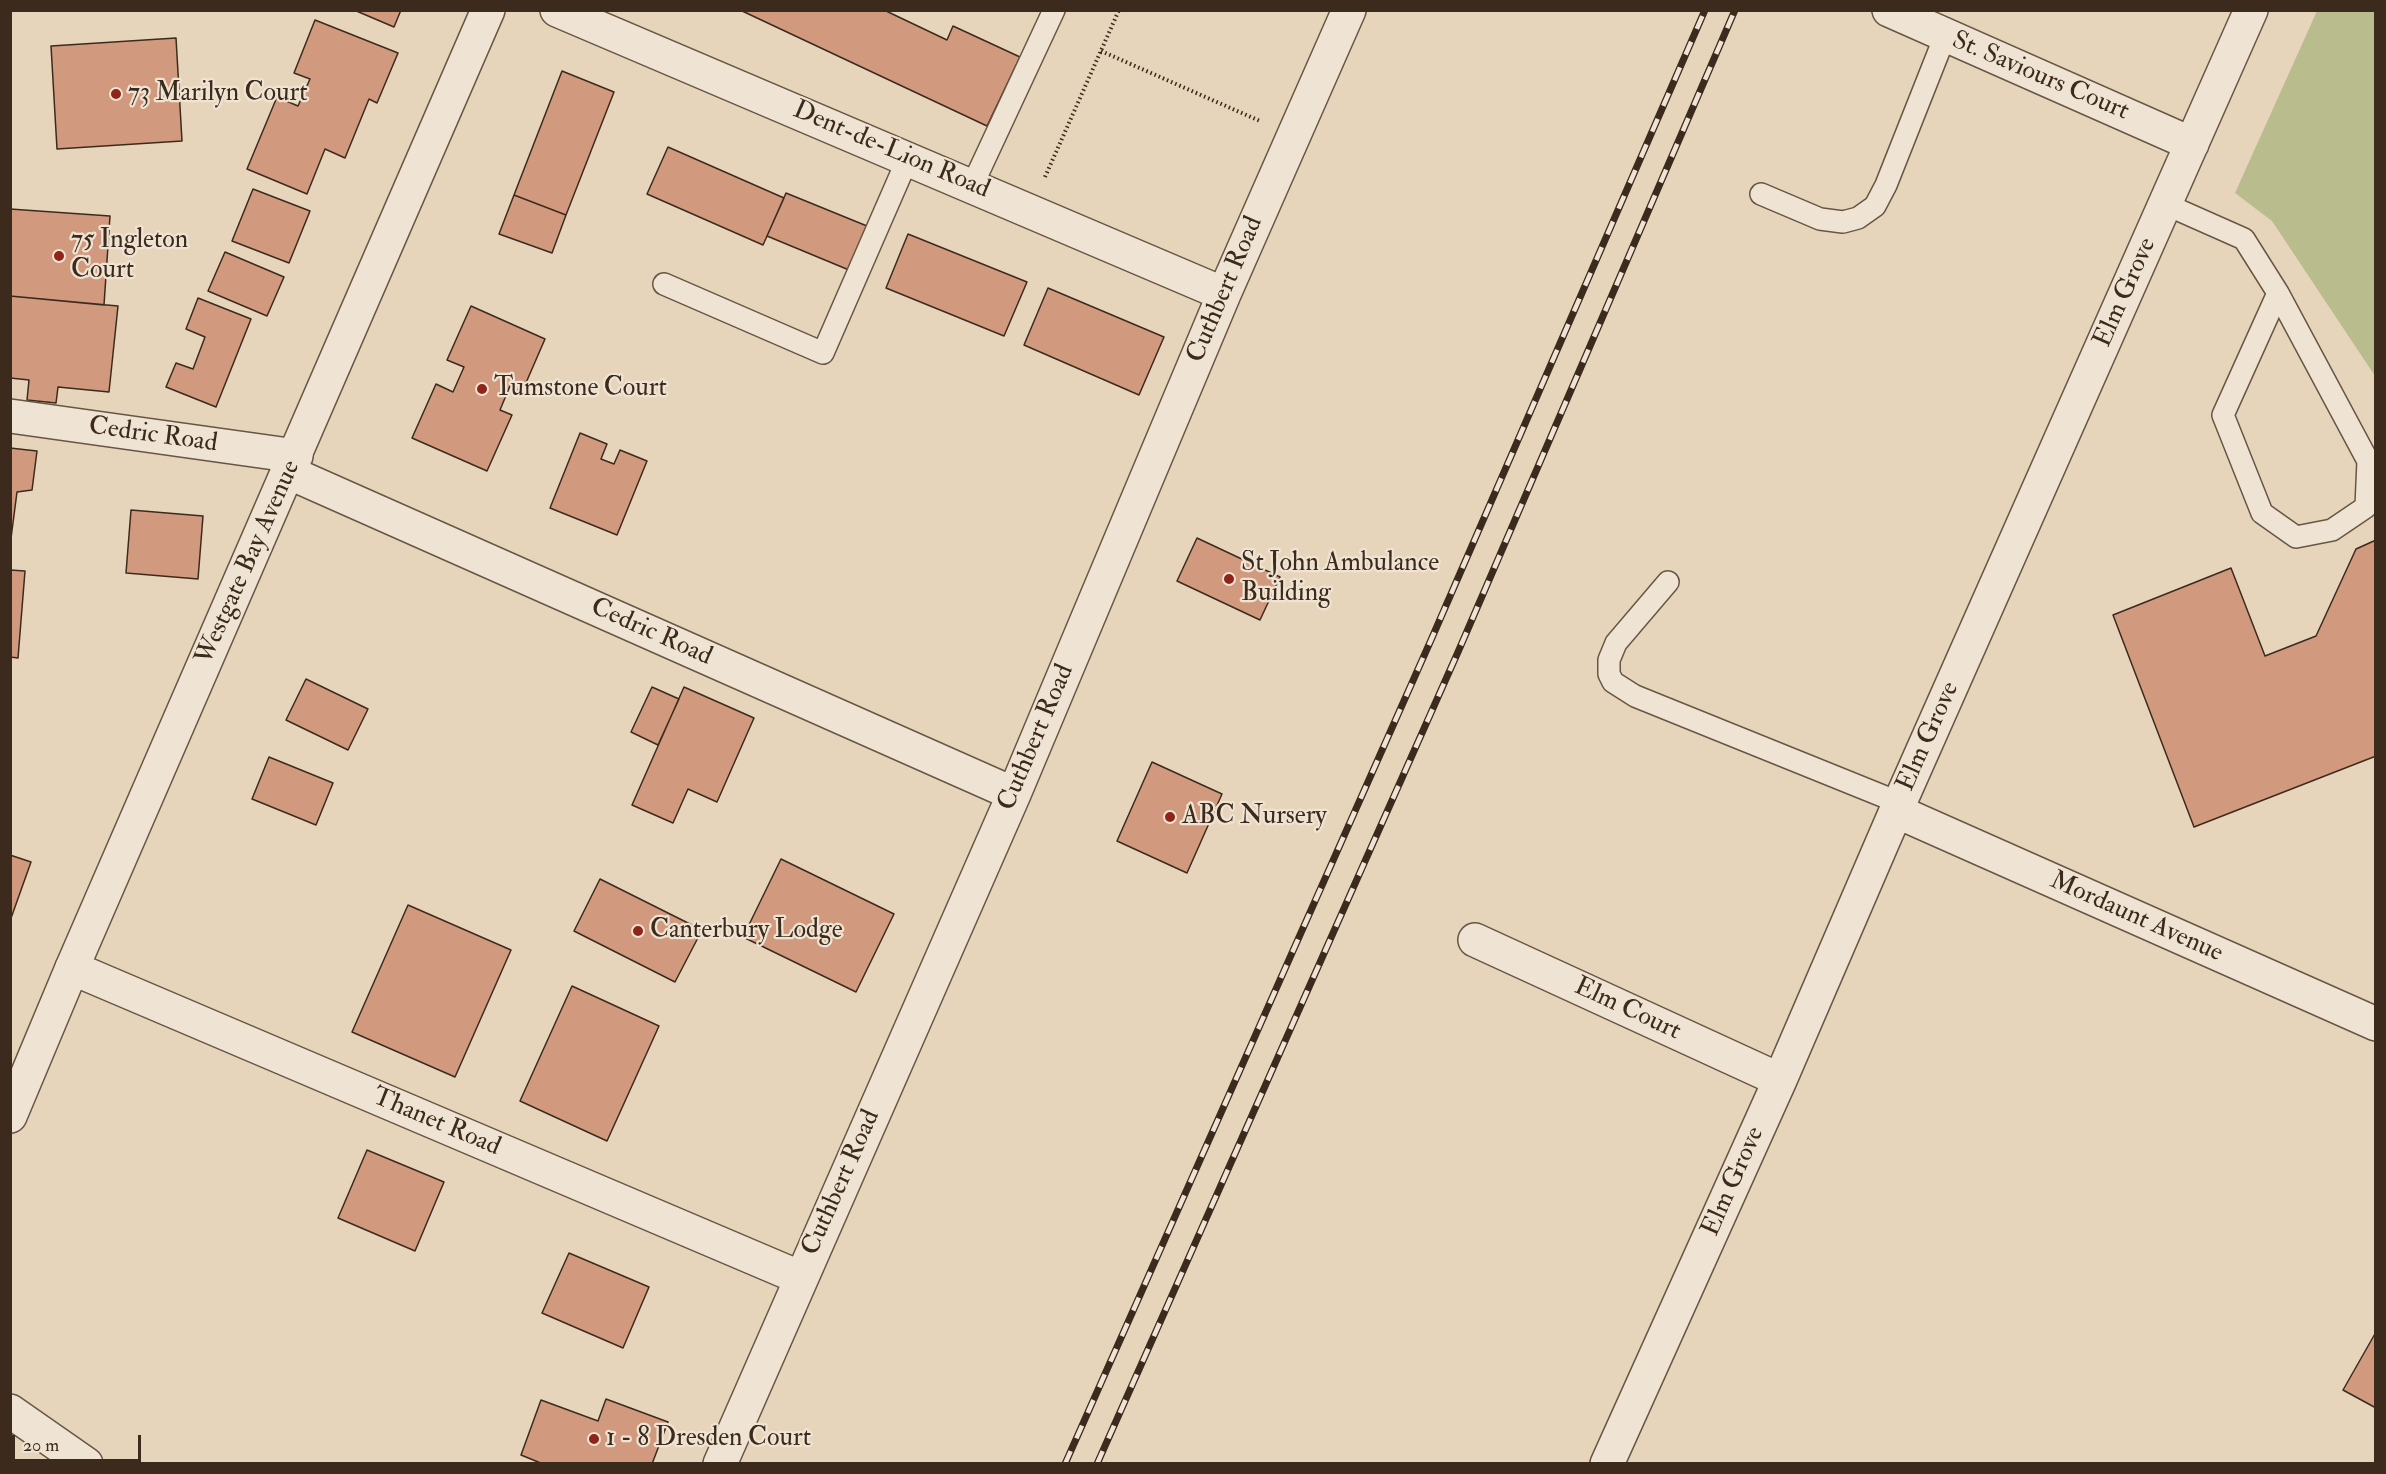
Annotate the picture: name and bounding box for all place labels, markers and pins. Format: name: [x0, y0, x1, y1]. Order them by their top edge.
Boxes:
place label: 73 Marilyn Court: [128, 78, 308, 110]
marker: 73 Marilyn Court: [109, 87, 123, 101]
place label: 75 Ingleton Court: [71, 225, 188, 286]
marker: 75 Ingleton Court: [52, 249, 66, 263]
place label: Tumstone Court: [494, 373, 667, 405]
marker: Tumstone Court: [475, 382, 489, 396]
place label: St John Ambulance Building: [1241, 548, 1439, 610]
marker: St John Ambulance Building: [1222, 572, 1236, 586]
place label: ABC Nursery: [1182, 801, 1327, 833]
marker: ABC Nursery: [1163, 810, 1177, 824]
place label: Canterbury Lodge: [650, 915, 843, 947]
marker: Canterbury Lodge: [631, 924, 645, 938]
place label: 1 - 8 Dresden Court: [606, 1423, 811, 1455]
marker: 1 - 8 Dresden Court: [587, 1432, 601, 1446]

